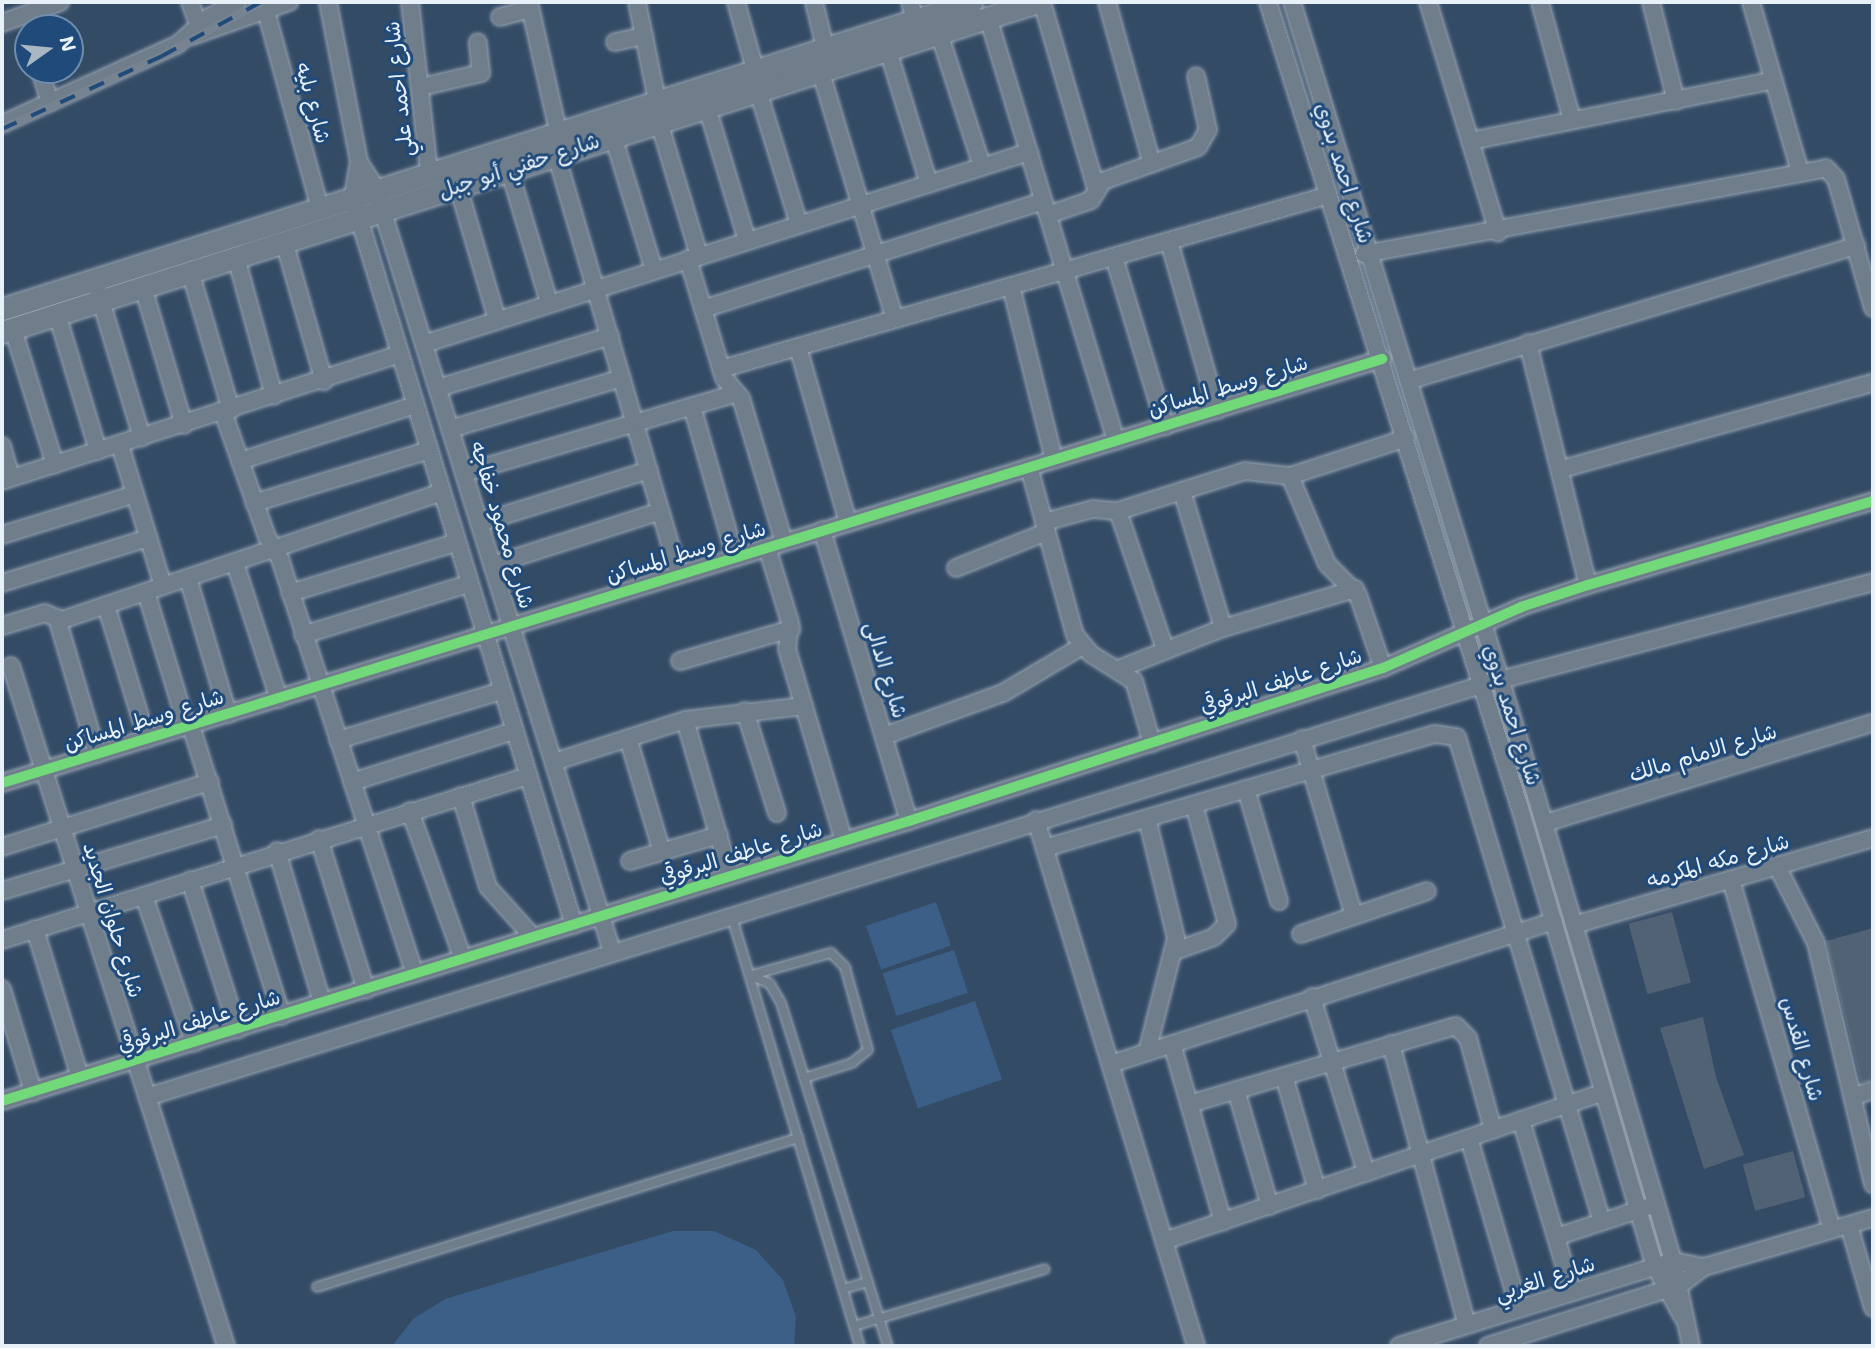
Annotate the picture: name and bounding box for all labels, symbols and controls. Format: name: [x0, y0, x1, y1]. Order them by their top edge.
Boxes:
north arrow: [14, 14, 84, 84]
street label: شارع احمد علي: [379, 20, 419, 158]
text: N: [54, 33, 82, 54]
street label: شارع بليه: [290, 60, 336, 146]
street label: شارع احمد بدوي: [1309, 100, 1379, 246]
street label: شارع حفني أبو جبل: [435, 128, 603, 204]
street label: شارع وسط المساكن: [1145, 350, 1311, 422]
street label: شارع محمود خفاجه: [465, 438, 539, 612]
street label: شارع وسط المساكن: [603, 516, 769, 588]
street label: شارع الدالى: [859, 619, 913, 721]
street label: شارع احمد بدوي: [1477, 642, 1547, 788]
street label: شارع عاطف البرقوقي: [1197, 643, 1365, 719]
street label: شارع وسط المساكن: [61, 684, 227, 756]
street label: شارع الامام مالك: [1626, 719, 1780, 787]
street label: شارع عاطف البرقوقي: [656, 816, 826, 890]
street label: شارع مكه المكرمه: [1644, 829, 1792, 893]
street label: شارع حلوان الجديد: [77, 839, 149, 1001]
street label: شارع عاطف البرقوقي: [114, 984, 284, 1058]
street label: شارع القدس: [1775, 994, 1829, 1104]
street label: شارع الغربي: [1492, 1251, 1598, 1307]

